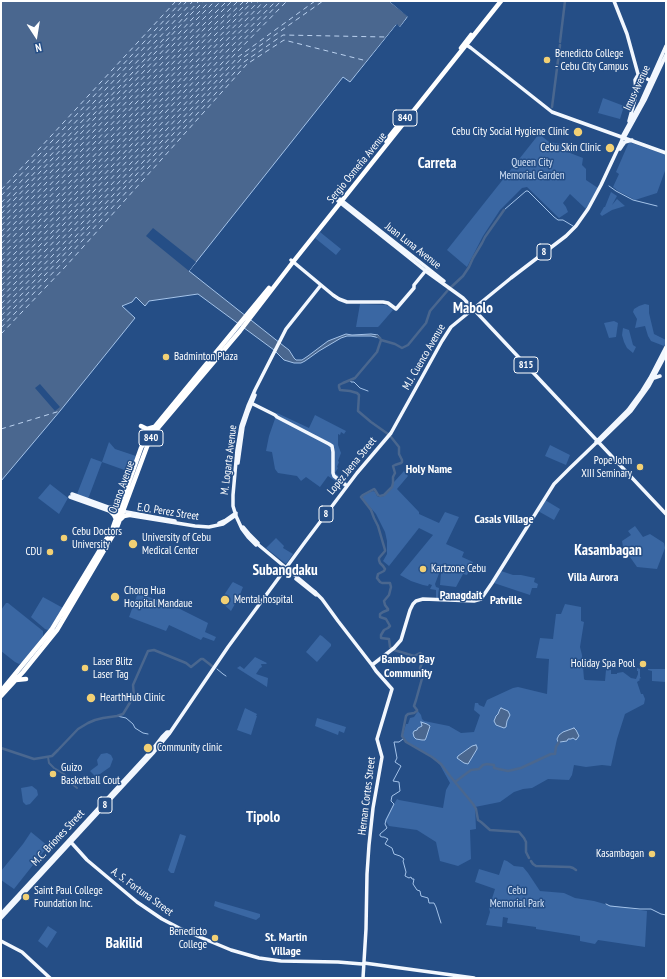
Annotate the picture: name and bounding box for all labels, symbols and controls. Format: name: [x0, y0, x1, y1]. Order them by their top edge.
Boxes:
north arrow: [16, 16, 56, 56]
text: N: [34, 40, 43, 55]
place label: Benedicto College - Cebu City Campus: [555, 47, 628, 73]
marker: Benedicto College - Cebu City Campus: [542, 55, 552, 65]
street label: Imus Avenue: [621, 63, 653, 113]
road number: 840: [393, 110, 417, 126]
place label: Cebu City Social Hygiene Clinic: [451, 125, 569, 139]
marker: Cebu City Social Hygiene Clinic: [572, 126, 584, 138]
street label: Sergio Osmeña Avenue: [324, 130, 390, 206]
place label: Cebu Skin Clinic: [540, 141, 601, 155]
marker: Cebu Skin Clinic: [604, 142, 616, 154]
district label: Carreta: [418, 155, 456, 173]
park label: Queen City Memorial Garden: [499, 156, 565, 182]
street label: Juan Luna Avenue: [382, 220, 444, 272]
road number: 8: [537, 244, 551, 260]
district label: Mabolo: [453, 300, 493, 318]
street label: M.J. Cuenco Avenue: [400, 322, 448, 392]
place label: Badminton Plaza: [174, 350, 238, 364]
marker: Badminton Plaza: [161, 352, 171, 362]
road number: 815: [514, 357, 538, 373]
street label: M. Logarta Avenue: [218, 424, 240, 496]
road number: 840: [139, 430, 163, 446]
street label: Lopez Jaena Street: [325, 435, 379, 497]
place label: Pope John XIII Seminary: [581, 454, 632, 480]
street label: Ouano Avenue: [106, 459, 138, 515]
marker: Pope John XIII Seminary: [635, 462, 645, 472]
district label: Holy Name: [406, 463, 452, 477]
street label: E.O. Perez Street: [136, 501, 200, 523]
road number: 8: [319, 506, 333, 522]
district label: Casals Village: [474, 513, 534, 527]
place label: Cebu Doctors University: [72, 525, 122, 551]
place label: University of Cebu Medical Center: [142, 531, 211, 557]
marker: Cebu Doctors University: [59, 533, 69, 543]
marker: University of Cebu Medical Center: [127, 538, 139, 550]
district label: Kasambagan: [574, 542, 642, 560]
place label: CDU: [25, 545, 42, 559]
marker: CDU: [45, 547, 55, 557]
district label: Subangdaku: [252, 562, 318, 580]
place label: Kartzone Cebu: [431, 562, 486, 576]
marker: Kartzone Cebu: [418, 564, 428, 574]
district label: Villa Aurora: [568, 571, 618, 585]
place label: Chong Hua Hospital Mandaue: [124, 584, 193, 610]
district label: Panagdait: [440, 589, 482, 603]
marker: Chong Hua Hospital Mandaue: [109, 591, 121, 603]
place label: Mental hospital: [234, 593, 293, 607]
marker: Mental hospital: [219, 594, 231, 606]
district label: Patville: [490, 594, 522, 608]
district label: Bamboo Bay Community: [382, 653, 434, 681]
place label: Laser Blitz Laser Tag: [93, 655, 133, 681]
place label: Holiday Spa Pool: [571, 657, 635, 671]
marker: Holiday Spa Pool: [638, 659, 648, 669]
marker: Laser Blitz Laser Tag: [80, 663, 90, 673]
place label: HearthHub Clinic: [100, 691, 165, 705]
marker: HearthHub Clinic: [85, 692, 97, 704]
place label: Community clinic: [157, 741, 222, 755]
marker: Community clinic: [142, 742, 154, 754]
street label: Hernan Cortes Street: [356, 756, 378, 836]
place label: Guizo Basketball Cout: [61, 761, 120, 787]
marker: Guizo Basketball Cout: [48, 769, 58, 779]
road number: 8: [98, 797, 112, 813]
street label: M.C. Briones Street: [29, 807, 87, 869]
district label: Tipolo: [246, 809, 280, 827]
place label: Kasambagan: [596, 847, 644, 861]
marker: Kasambagan: [647, 849, 657, 859]
street label: A. S. Fortuna Street: [108, 865, 176, 919]
place label: Saint Paul College Foundation Inc.: [34, 884, 103, 910]
park label: Cebu Memorial Park: [490, 884, 544, 910]
marker: Saint Paul College Foundation Inc.: [21, 892, 31, 902]
place label: Benedicto College: [169, 925, 207, 951]
district label: St. Martin Village: [265, 931, 307, 959]
marker: Benedicto College: [210, 933, 220, 943]
district label: Bakilid: [106, 935, 142, 953]

